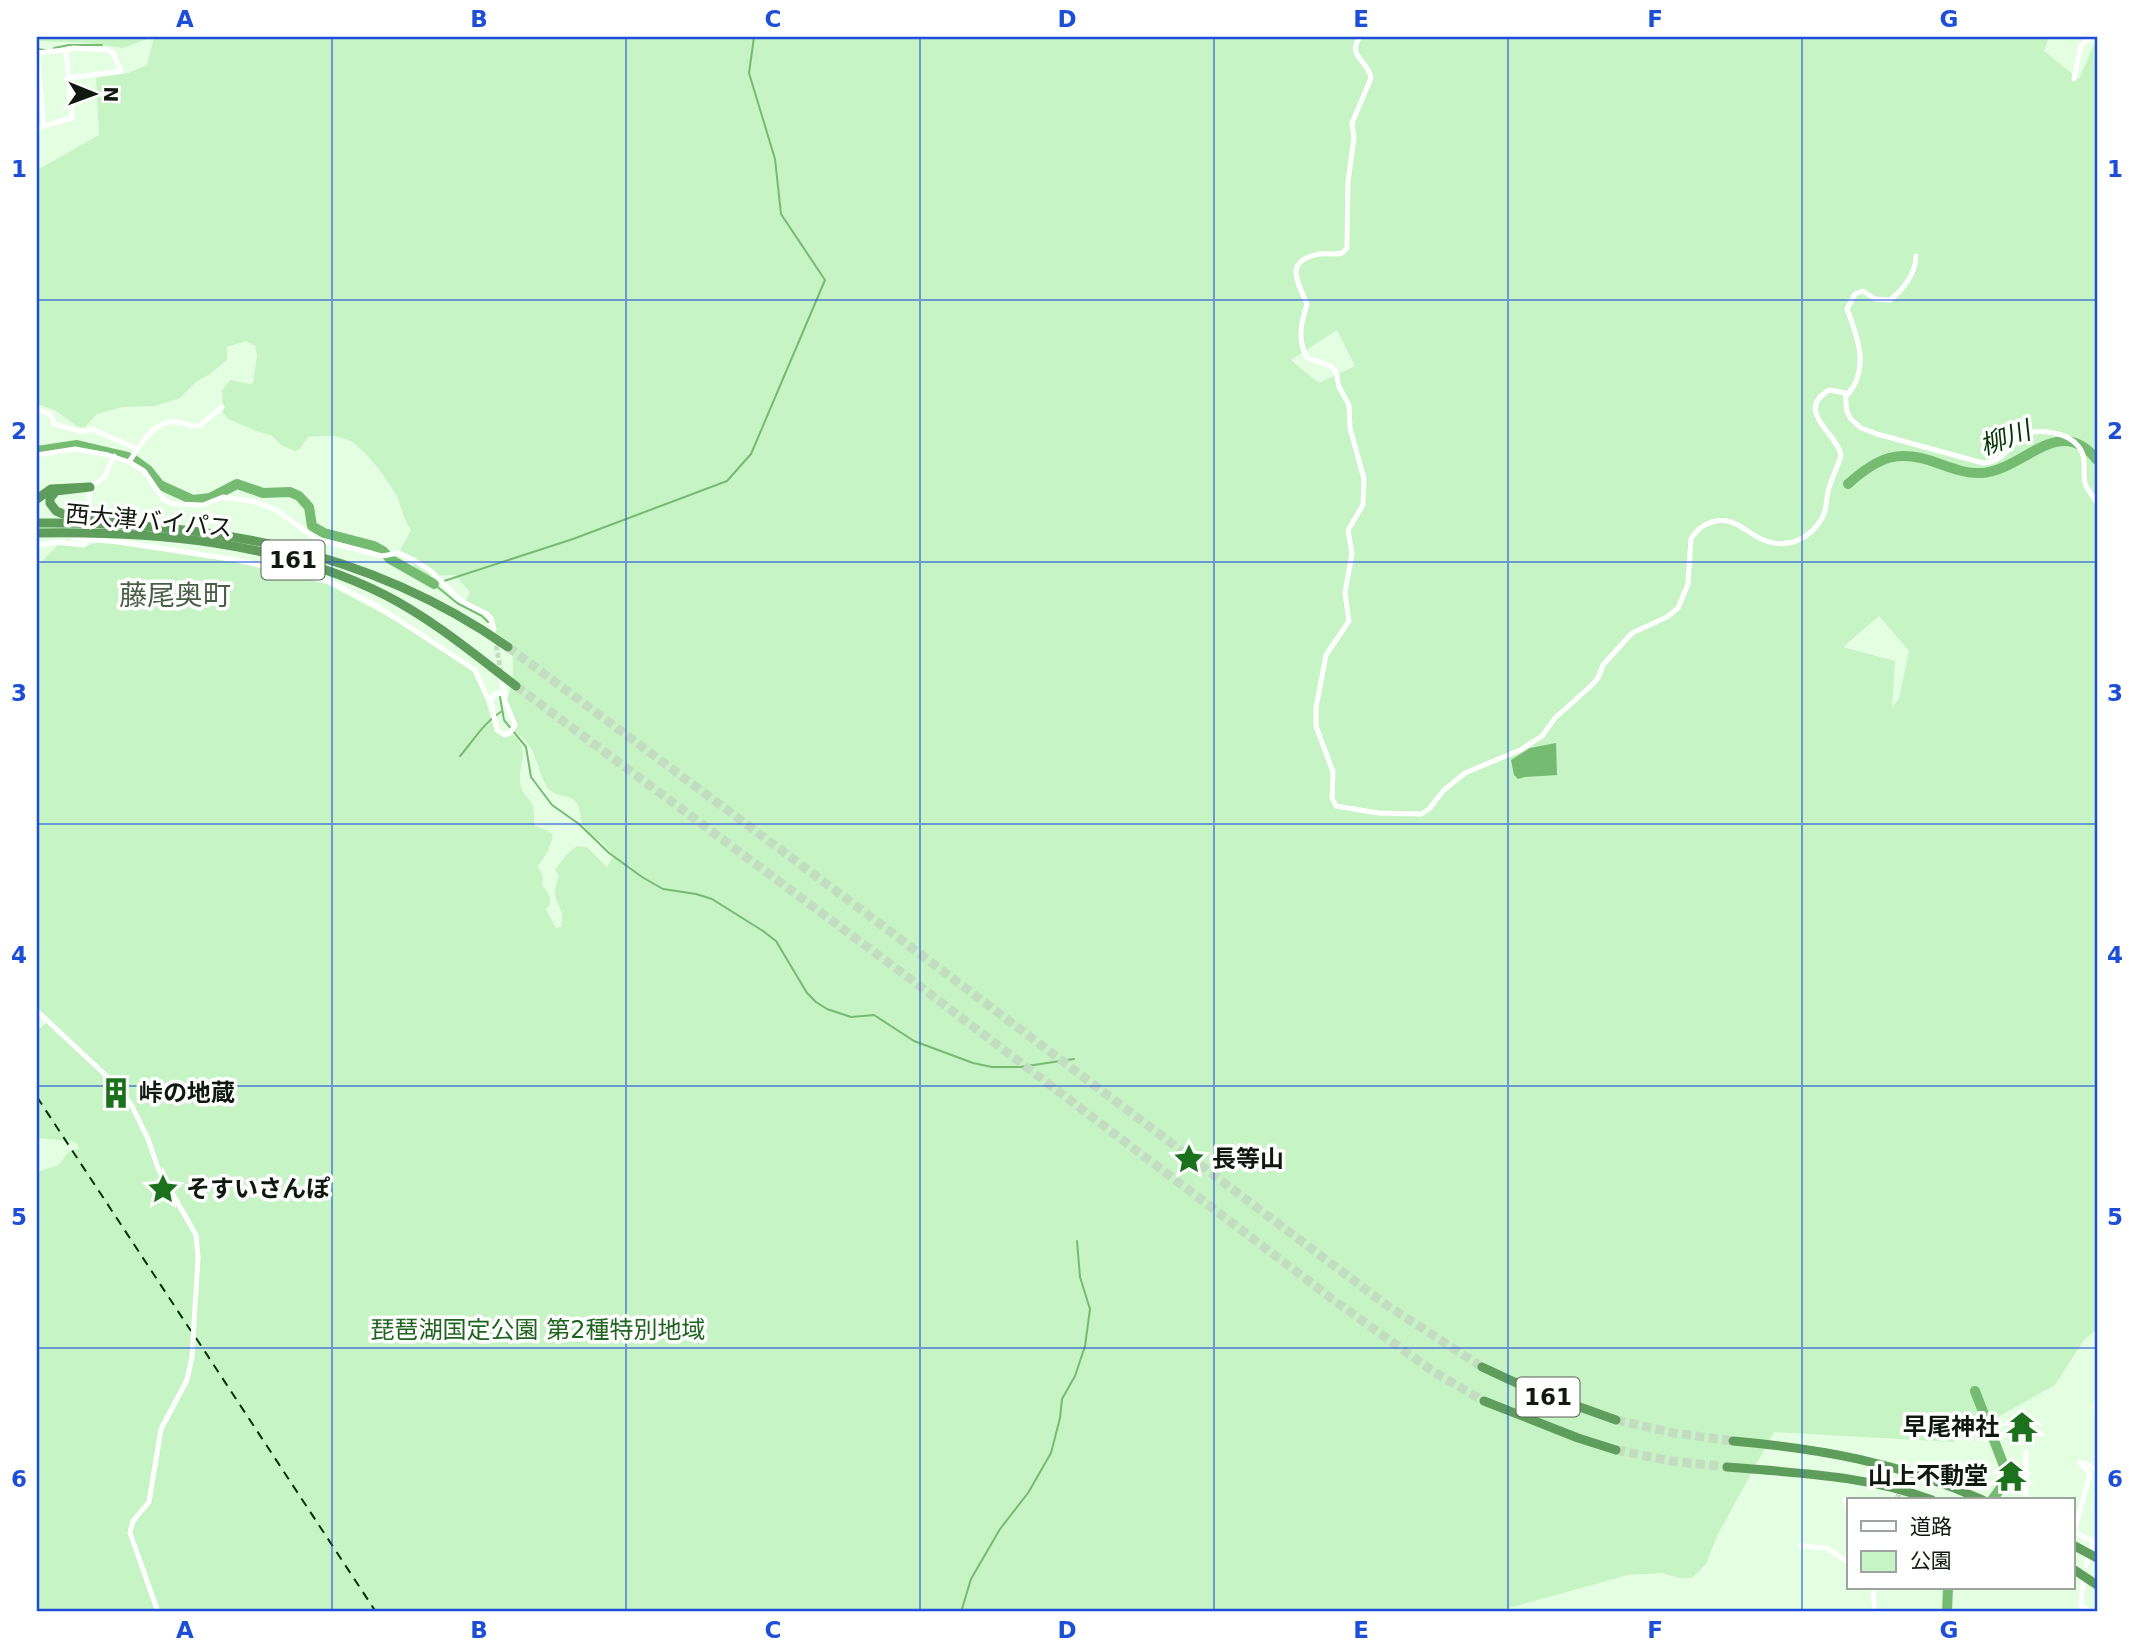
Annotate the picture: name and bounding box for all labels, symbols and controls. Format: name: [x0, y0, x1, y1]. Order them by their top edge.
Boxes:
text: A: [176, 6, 194, 32]
text: B: [470, 6, 488, 32]
text: C: [765, 6, 781, 32]
text: D: [1057, 6, 1077, 32]
text: E: [1353, 6, 1369, 32]
text: F: [1647, 6, 1663, 32]
text: G: [1940, 6, 1958, 32]
north arrow: [60, 60, 130, 130]
text: N: [100, 86, 122, 102]
text: 1: [11, 156, 27, 182]
text: 1: [2107, 156, 2123, 182]
water label: 柳川: [1975, 414, 2037, 461]
text: 2: [11, 418, 27, 444]
text: 2: [2107, 418, 2123, 444]
street label: 西大津バイパス: [64, 500, 234, 542]
road number: 161: [262, 540, 324, 580]
district label: 藤尾奥町: [119, 579, 231, 612]
text: 3: [11, 680, 27, 706]
text: 3: [2107, 680, 2123, 706]
text: 4: [11, 942, 27, 968]
text: 4: [2107, 942, 2123, 968]
building icon: 峠の地蔵: [99, 1076, 133, 1110]
place label: 峠の地蔵: [139, 1079, 235, 1107]
place icon: 長等山: [1172, 1142, 1206, 1176]
place label: 長等山: [1212, 1145, 1284, 1173]
place icon: そすいさんぽ: [146, 1172, 180, 1206]
place label: そすいさんぽ: [186, 1175, 331, 1203]
text: 5: [11, 1204, 27, 1230]
text: 5: [2107, 1204, 2123, 1230]
park label: 琵琶湖国定公園 第2種特別地域: [371, 1316, 705, 1344]
road number: 161: [1516, 1378, 1580, 1416]
temple icon: 早尾神社: [2005, 1410, 2039, 1444]
place label: 早尾神社: [1903, 1413, 1999, 1441]
temple icon: 山上不動堂: [1994, 1459, 2028, 1493]
place label: 山上不動堂: [1868, 1462, 1988, 1490]
text: 6: [11, 1466, 27, 1492]
text: 6: [2107, 1466, 2123, 1492]
legend: [1847, 1498, 2074, 1590]
text: 道路: [1910, 1515, 1952, 1539]
text: 公園: [1910, 1549, 1952, 1573]
text: A: [176, 1617, 194, 1643]
text: B: [470, 1617, 488, 1643]
text: C: [765, 1617, 781, 1643]
text: D: [1057, 1617, 1077, 1643]
text: E: [1353, 1617, 1369, 1643]
text: F: [1647, 1617, 1663, 1643]
text: G: [1940, 1617, 1958, 1643]

